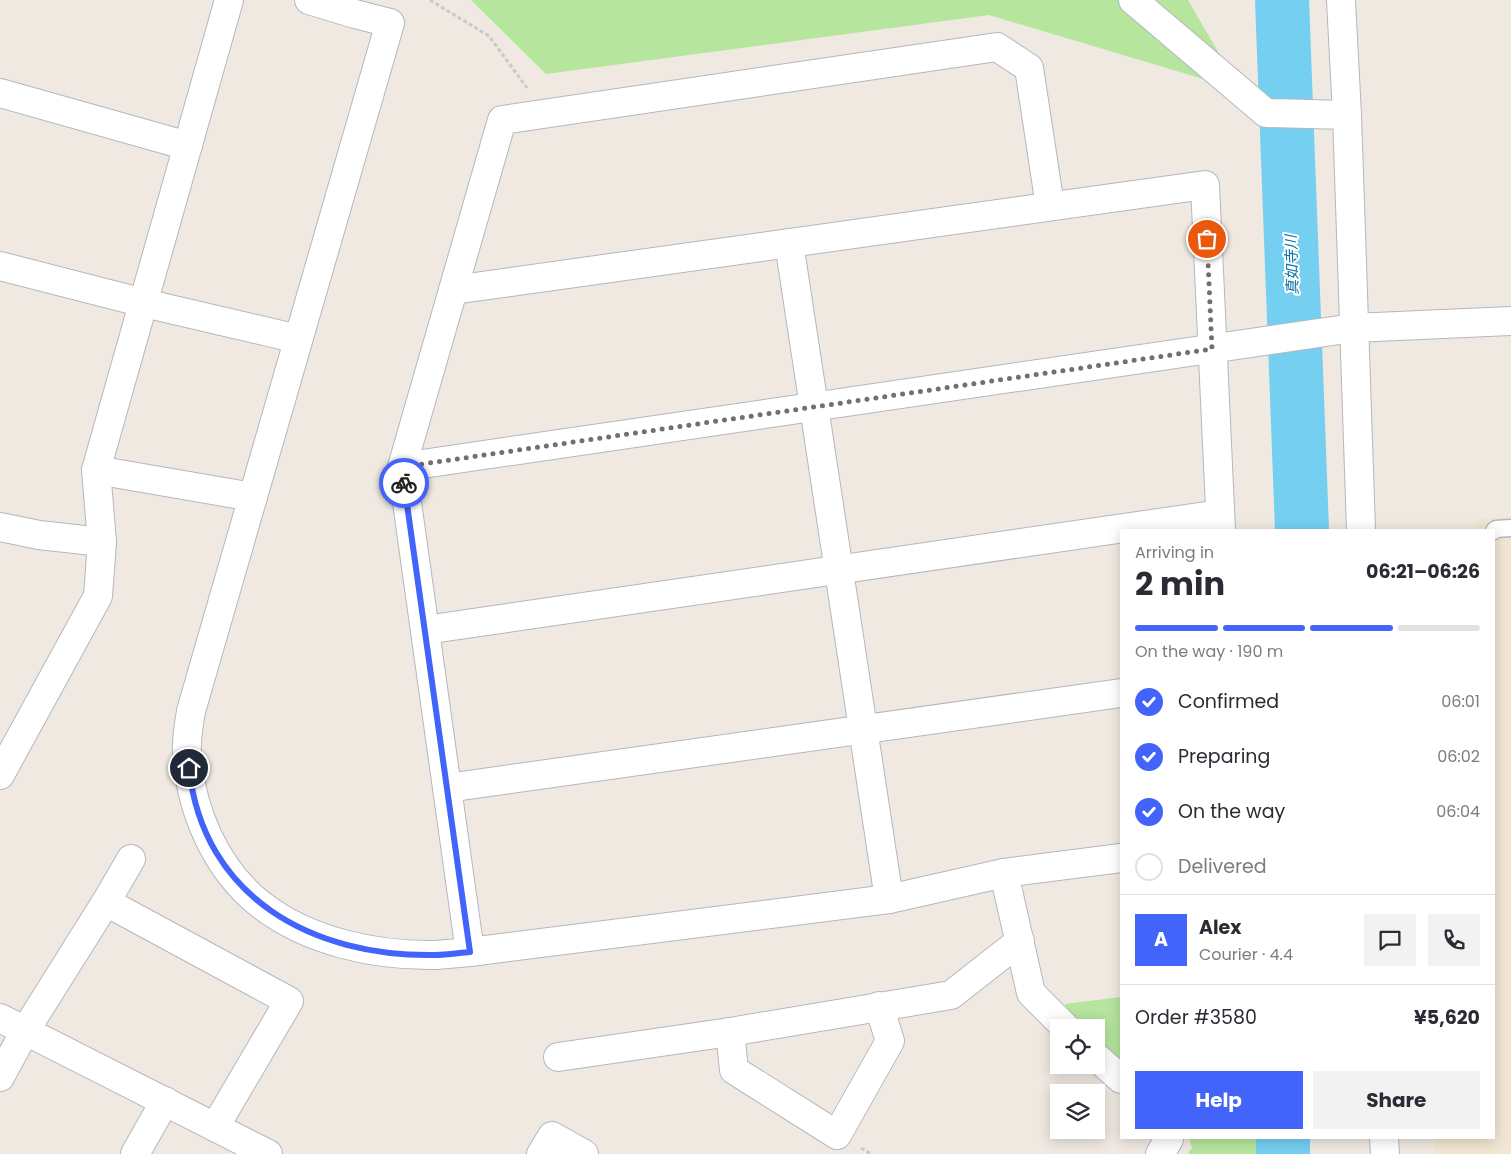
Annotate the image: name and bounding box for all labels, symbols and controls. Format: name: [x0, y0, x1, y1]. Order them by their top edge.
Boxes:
pin: [1186, 218, 1228, 260]
icon: bag: [1193, 225, 1221, 253]
water label: 真如寺川: [1280, 233, 1303, 295]
courier: [379, 458, 429, 508]
icon: bike: [390, 469, 418, 497]
text: Arriving in: [1135, 541, 1214, 564]
text: 06:21–06:26: [1366, 558, 1480, 585]
text: 2 min: [1135, 561, 1225, 606]
text: On the way · 190 m: [1135, 640, 1283, 663]
icon: check: [1135, 688, 1163, 716]
text: Confirmed: [1178, 688, 1279, 715]
text: 06:01: [1441, 690, 1480, 713]
icon: check: [1135, 743, 1163, 771]
text: Preparing: [1178, 743, 1270, 770]
text: 06:02: [1437, 745, 1480, 768]
pin: [168, 747, 210, 789]
icon: home: [175, 754, 203, 782]
icon: check: [1135, 798, 1163, 826]
text: On the way: [1178, 798, 1285, 825]
text: 06:04: [1436, 800, 1480, 823]
text: Delivered: [1178, 853, 1267, 880]
text: Alex: [1199, 914, 1241, 941]
button: chat: [1364, 914, 1416, 966]
button: phone: [1428, 914, 1480, 966]
text: A: [1154, 926, 1168, 953]
text: Courier · 4.4: [1199, 943, 1293, 966]
text: Order #3580: [1135, 1004, 1257, 1031]
text: ¥5,620: [1414, 1004, 1480, 1031]
map controls: [1050, 1019, 1105, 1139]
button: locate: [1050, 1019, 1105, 1074]
button: Help: [1135, 1071, 1303, 1129]
button: Share: [1313, 1071, 1480, 1129]
button: layers: [1050, 1084, 1105, 1139]

